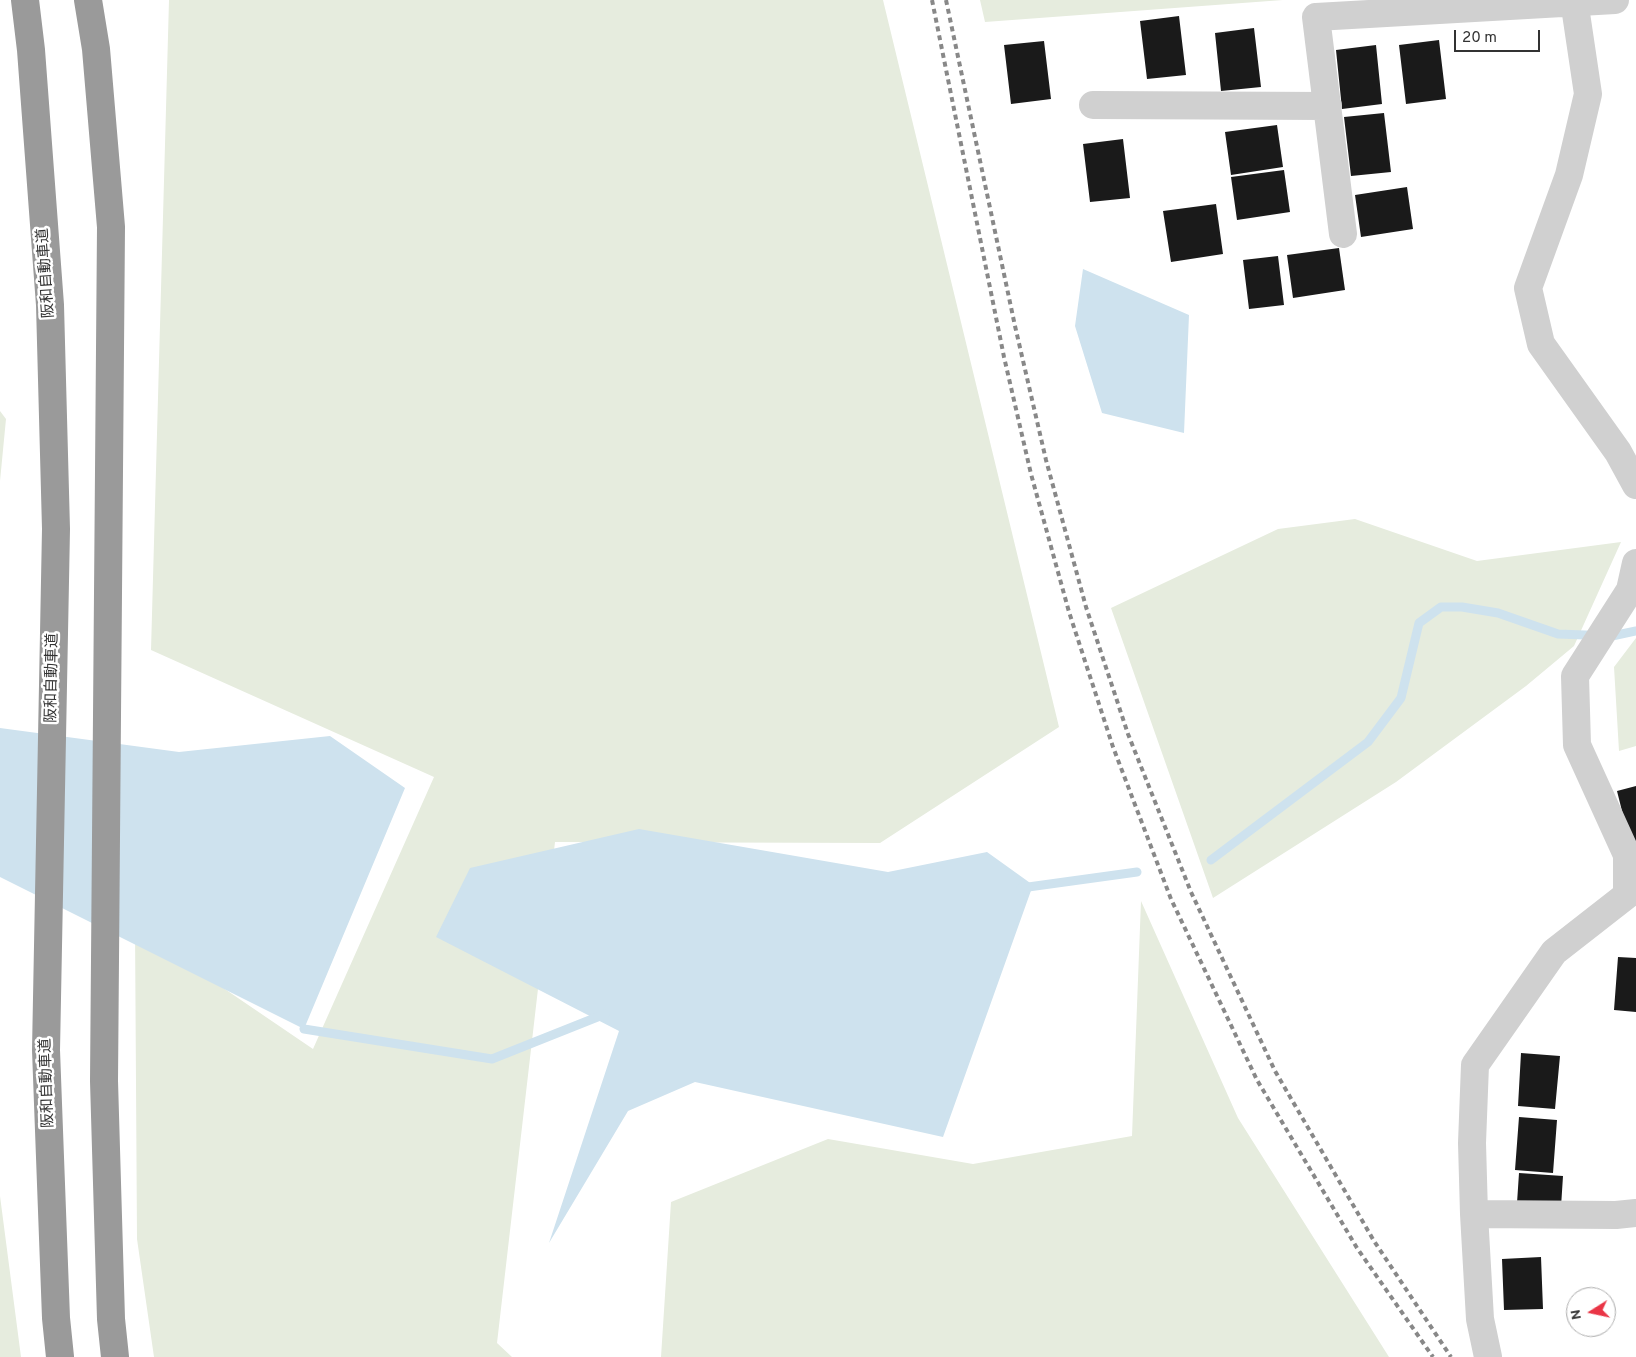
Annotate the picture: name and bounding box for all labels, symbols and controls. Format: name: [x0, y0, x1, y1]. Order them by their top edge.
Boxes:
scale bar: [1456, 20, 1542, 52]
text: 20 m: [1462, 29, 1497, 48]
street label: 阪和自動車道: [35, 227, 59, 319]
street label: 阪和自動車道: [43, 633, 63, 723]
street label: 阪和自動車道: [37, 1038, 59, 1128]
north arrow: [1566, 1287, 1616, 1337]
text: N: [1567, 1308, 1586, 1321]

